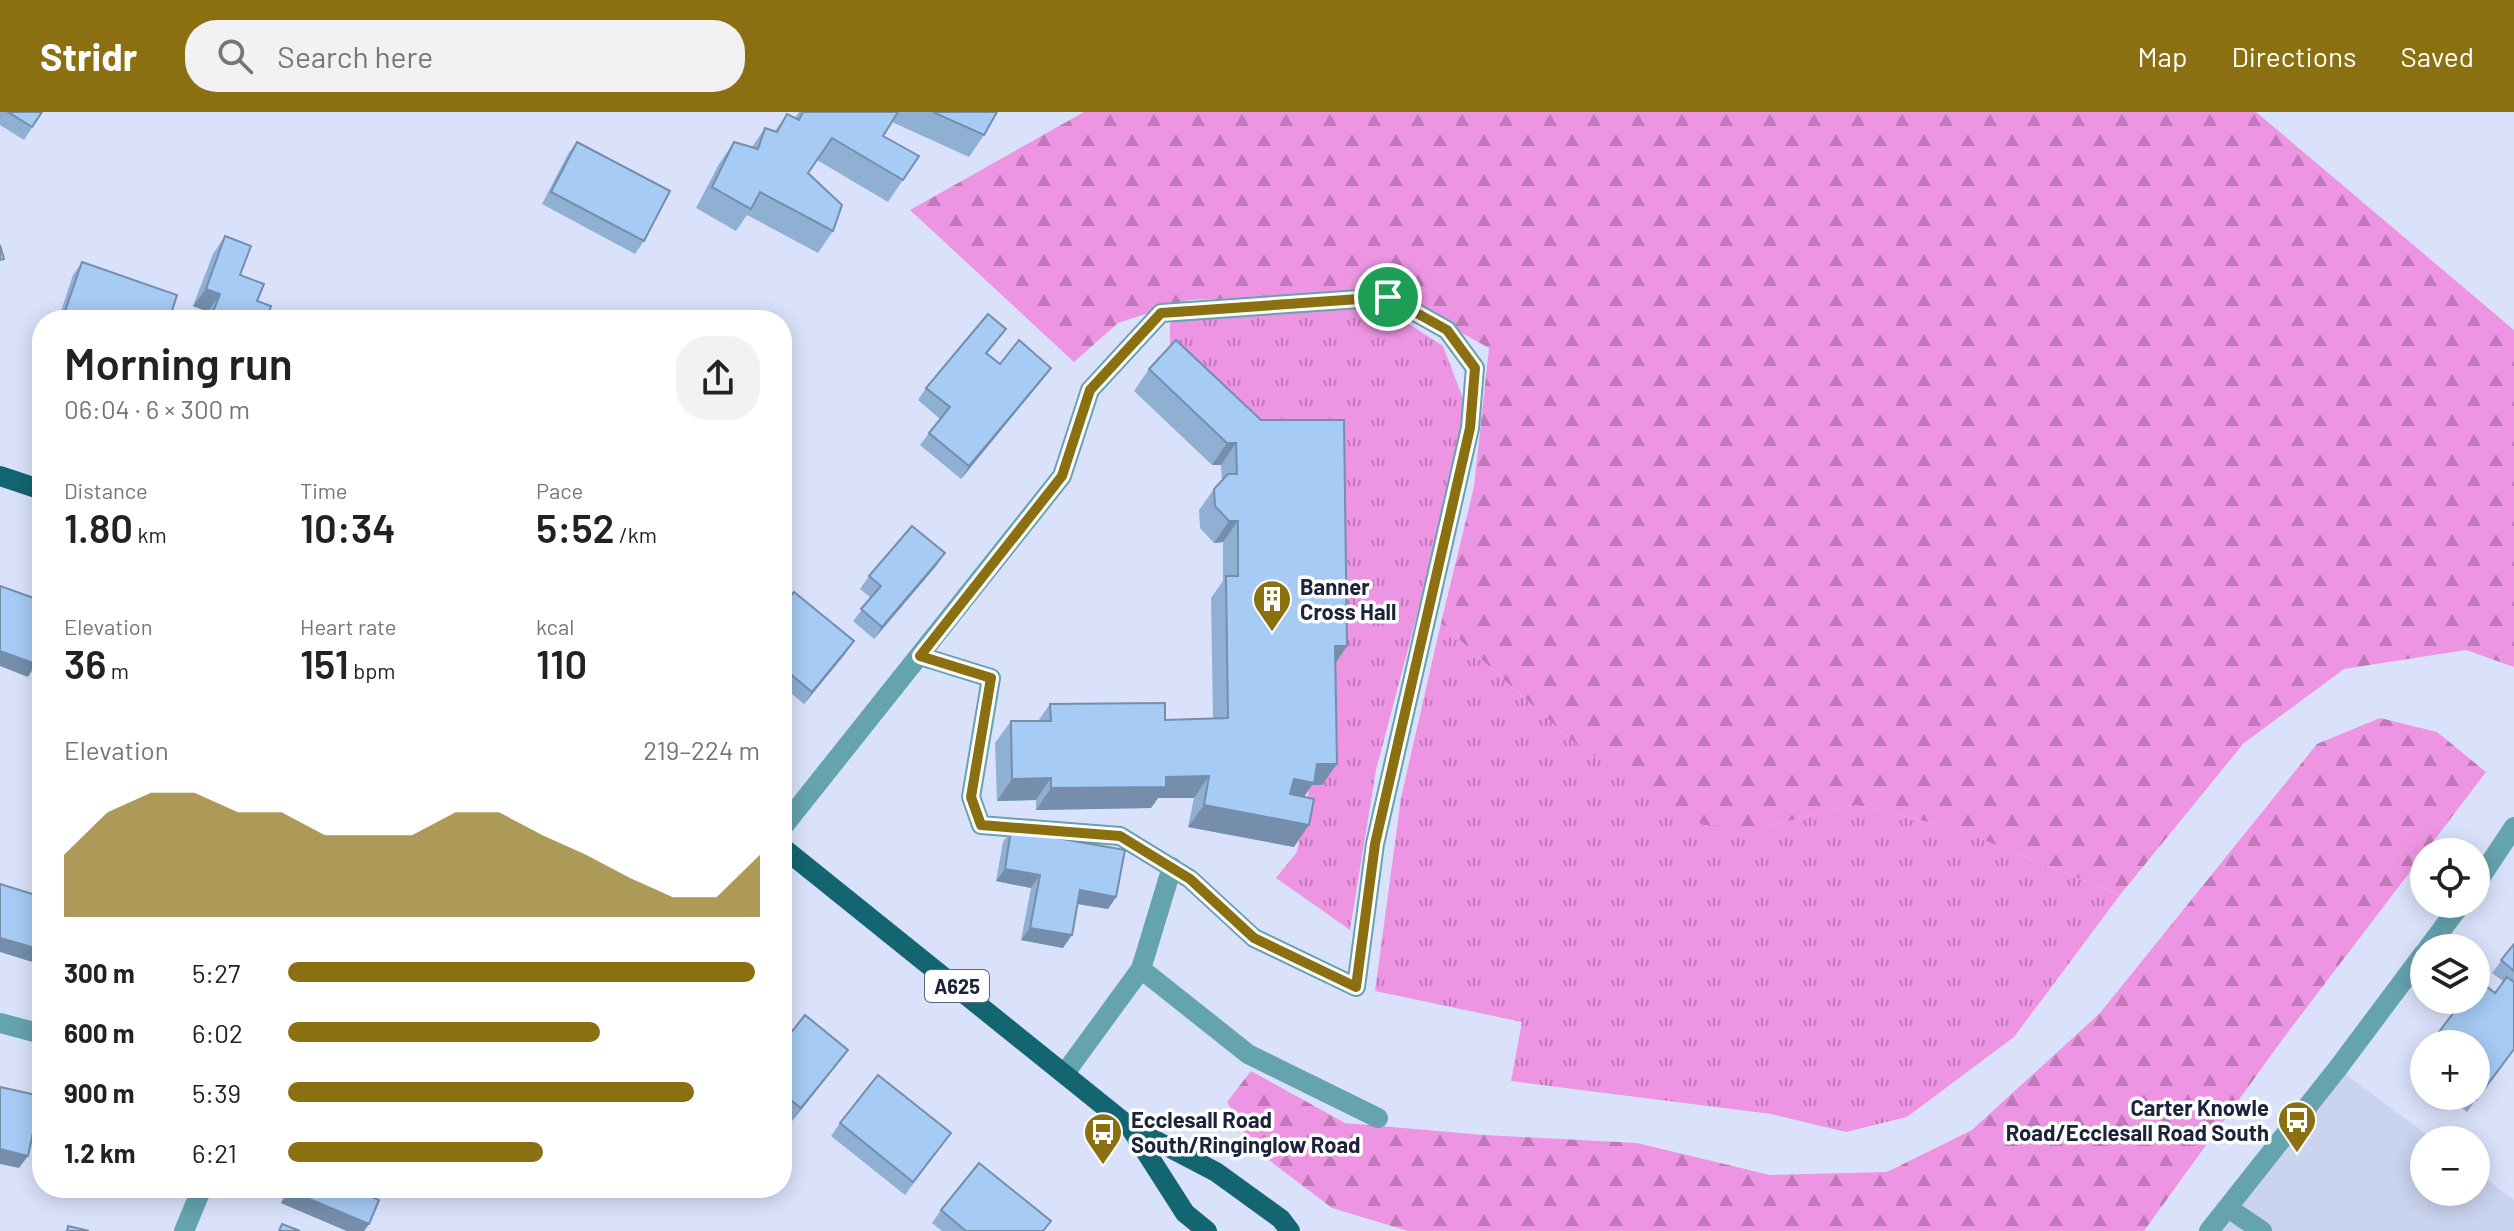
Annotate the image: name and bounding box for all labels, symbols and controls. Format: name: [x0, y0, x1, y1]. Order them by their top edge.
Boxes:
search box: [185, 20, 745, 92]
text: Stridr: [40, 33, 137, 79]
icon: search: [213, 34, 257, 78]
text: Search here: [277, 38, 433, 74]
text: Map: [2138, 39, 2187, 73]
text: Directions: [2231, 39, 2357, 73]
text: Saved: [2401, 39, 2474, 73]
pin: [1354, 263, 1422, 331]
icon: arrive: [1366, 275, 1410, 319]
text: Morning run: [64, 336, 293, 389]
button: share: [676, 336, 760, 420]
text: 06:04 · 6 × 300 m: [64, 393, 250, 424]
text: Distance: [64, 477, 148, 503]
text: Time: [300, 477, 348, 503]
text: Pace: [536, 477, 583, 503]
text: 1.80: [64, 503, 133, 551]
text: 10:34: [300, 503, 396, 551]
text: 5:52: [536, 503, 615, 551]
text: km: [133, 521, 167, 547]
text: /km: [615, 521, 657, 547]
place label: Banner Cross Hall: [1300, 573, 1396, 624]
building icon: Banner Cross Hall: [1251, 578, 1293, 633]
text: Elevation: [64, 613, 153, 639]
text: Heart rate: [300, 613, 397, 639]
text: kcal: [536, 613, 574, 639]
text: 36: [64, 639, 106, 687]
text: 151: [300, 639, 349, 687]
text: 110: [536, 639, 587, 687]
text: m: [106, 657, 129, 683]
text: bpm: [349, 657, 396, 683]
text: Elevation: [64, 734, 169, 765]
text: 219–224 m: [643, 734, 760, 765]
map controls: [2410, 838, 2490, 1206]
button: locate: [2410, 838, 2490, 918]
button: layers: [2410, 934, 2490, 1014]
text: 300 m: [64, 957, 135, 988]
text: 5:27: [192, 957, 240, 988]
road number: A625: [925, 970, 989, 1002]
text: 600 m: [64, 1017, 135, 1048]
text: 6:02: [192, 1017, 243, 1048]
button: +: [2410, 1030, 2490, 1110]
text: 900 m: [64, 1077, 134, 1108]
text: 5:39: [192, 1077, 241, 1108]
place label: Carter Knowle Road/Ecclesall Road South: [2006, 1094, 2269, 1145]
bus stop icon: Carter Knowle Road/Ecclesall Road South: [2276, 1099, 2318, 1154]
place label: Ecclesall Road South/Ringinglow Road: [1131, 1106, 1361, 1157]
bus stop icon: Ecclesall Road South/Ringinglow Road: [1082, 1111, 1124, 1166]
button: −: [2410, 1126, 2490, 1206]
text: 1.2 km: [64, 1137, 136, 1168]
text: 6:21: [192, 1137, 237, 1168]

